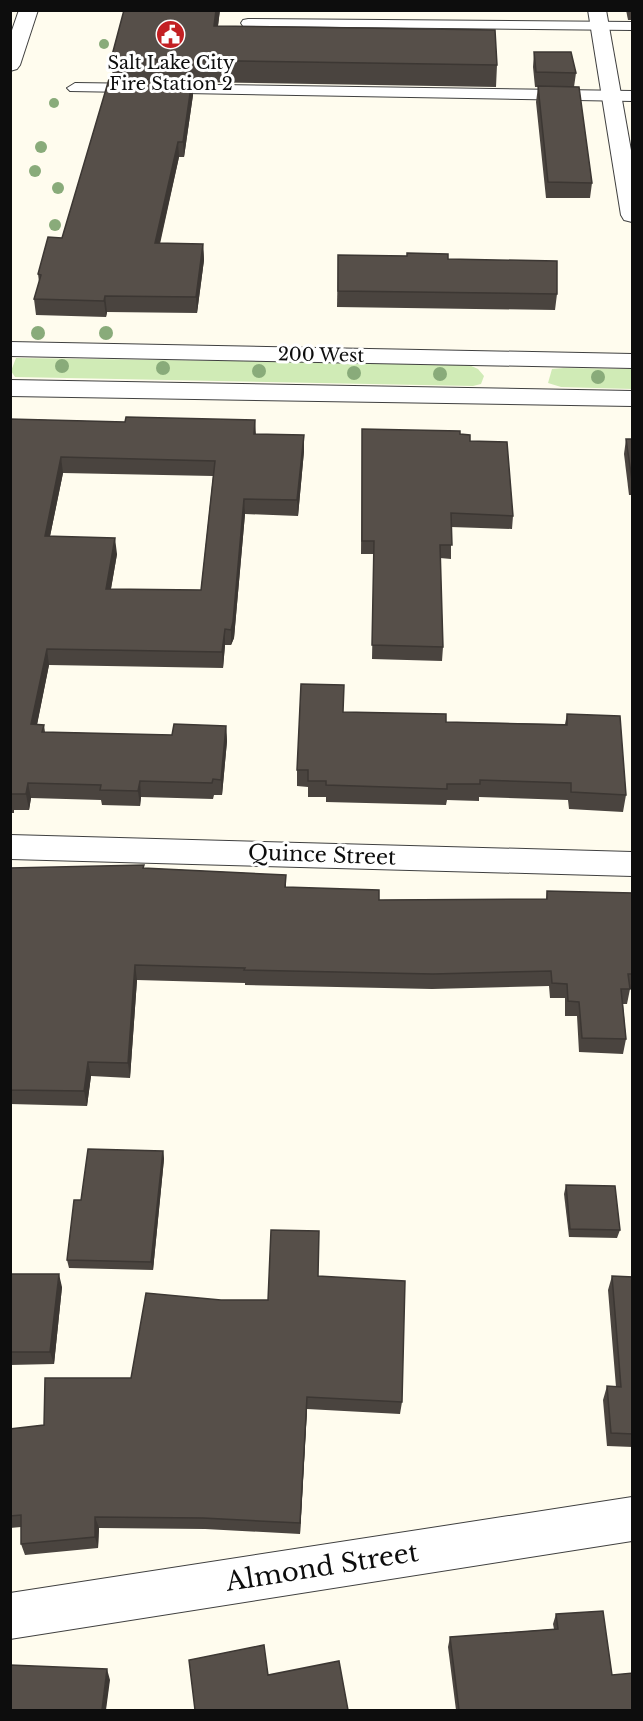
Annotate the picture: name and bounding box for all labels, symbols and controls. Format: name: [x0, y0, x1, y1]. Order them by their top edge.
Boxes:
public building icon: Salt Lake City Fire Station 2: [155, 18, 187, 50]
place label: Salt Lake City Fire Station 2: [107, 52, 235, 95]
street label: 200 West: [278, 343, 365, 367]
street label: Quince Street: [248, 839, 397, 871]
street label: Almond Street: [222, 1536, 421, 1598]

